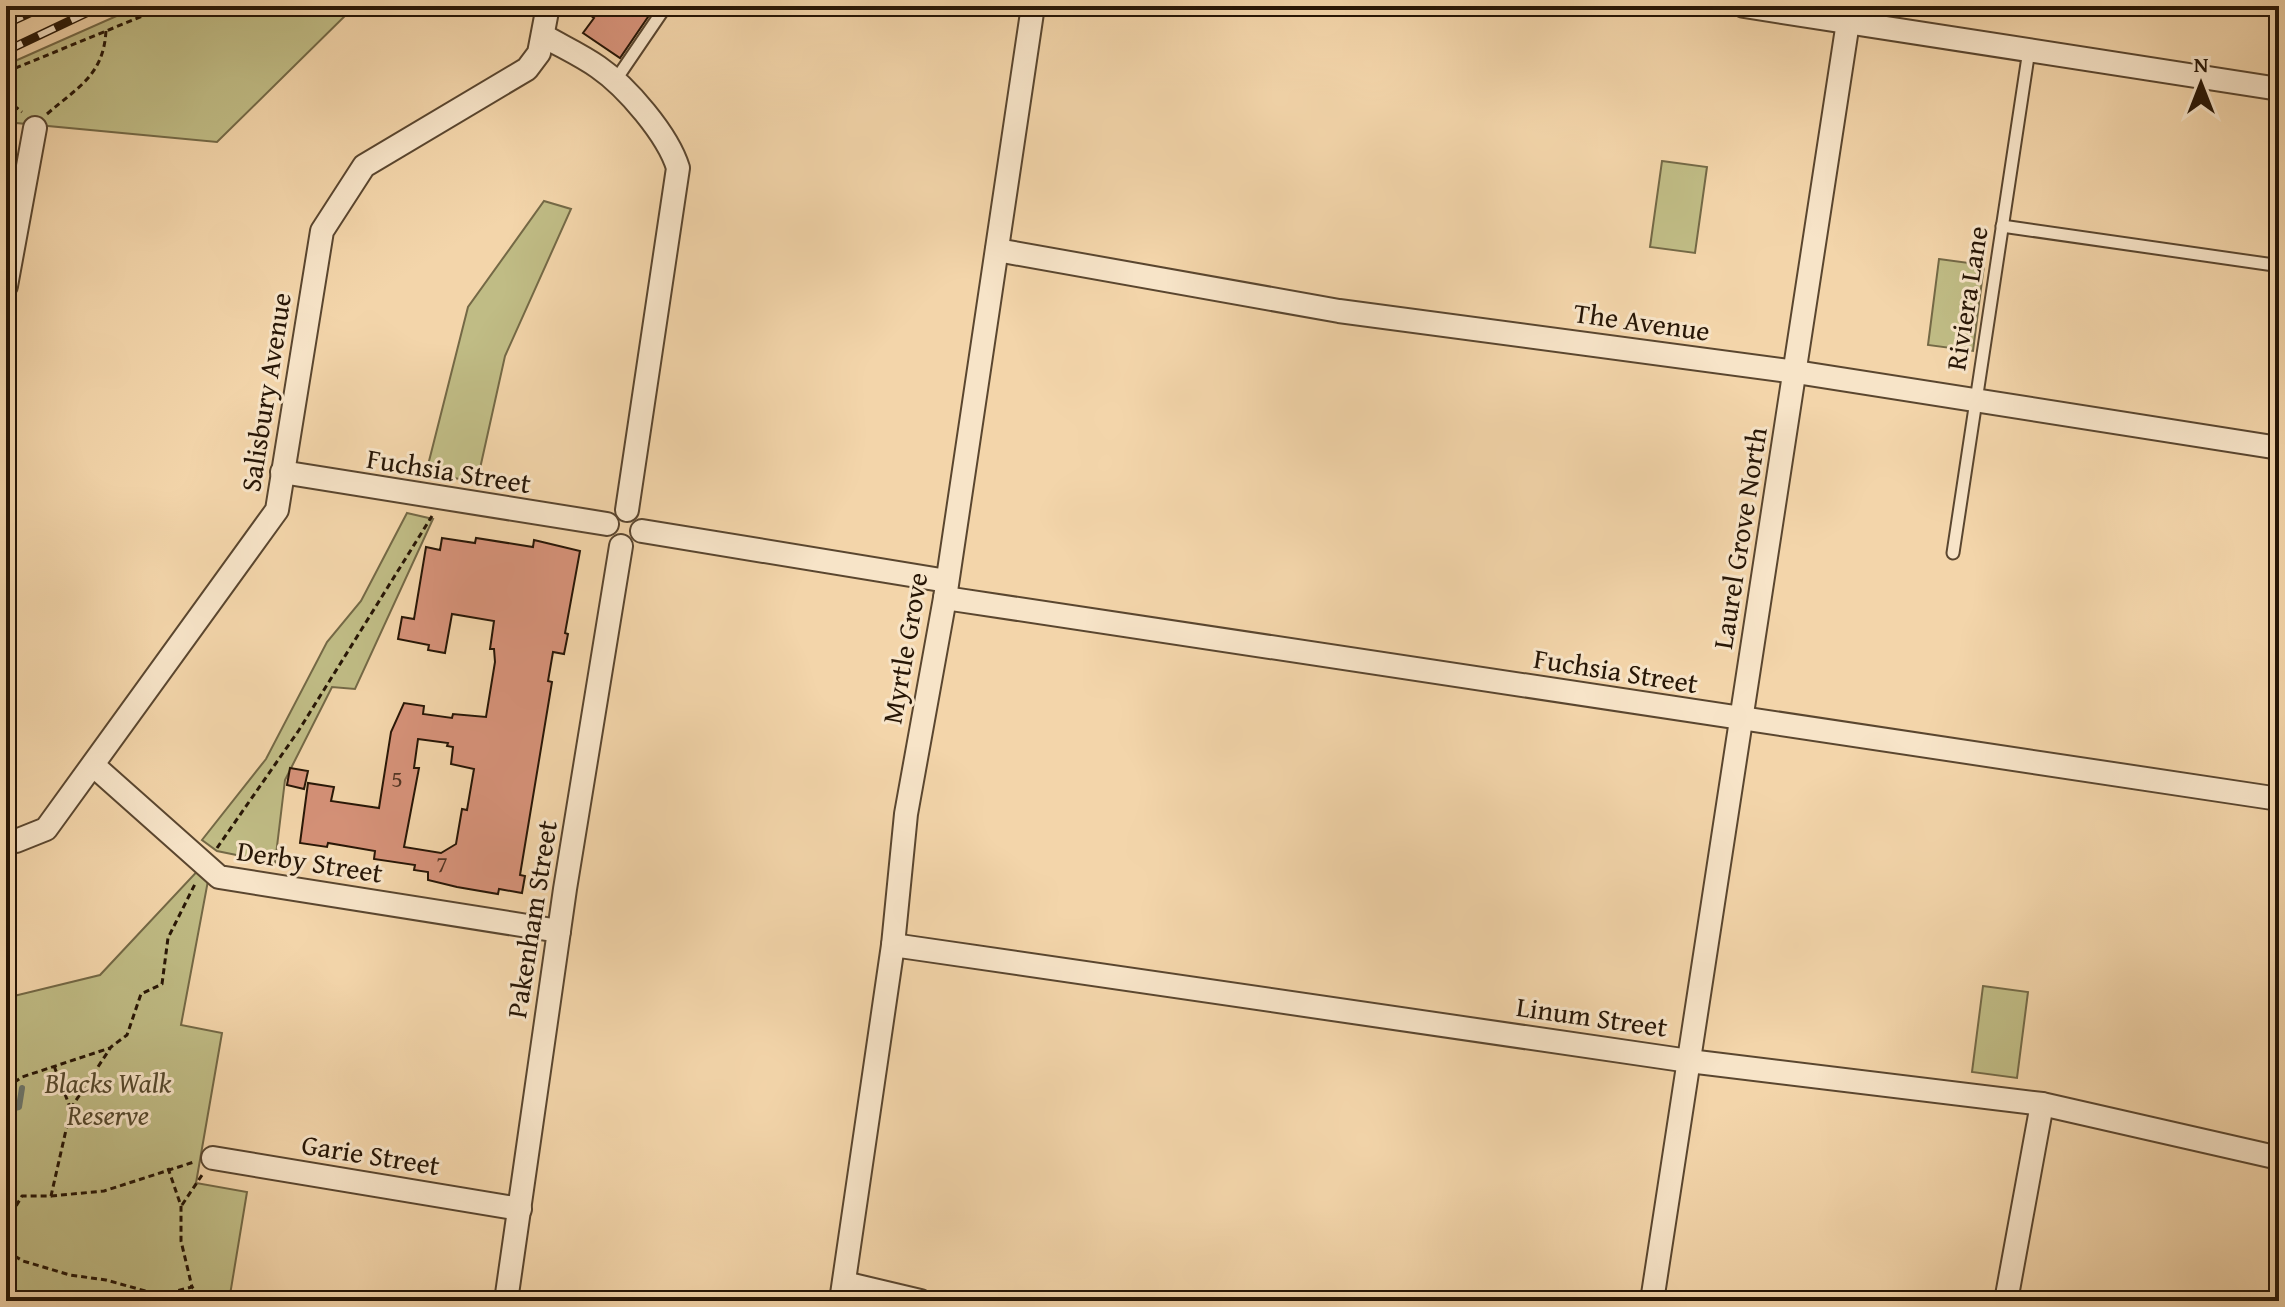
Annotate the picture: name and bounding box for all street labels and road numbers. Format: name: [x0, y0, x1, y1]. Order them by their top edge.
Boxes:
street label: Riviera Lane: [1934, 223, 1998, 373]
street label: Salisbury Avenue: [229, 289, 301, 495]
street label: The Avenue: [1571, 291, 1713, 351]
street label: Laurel Grove North: [1701, 424, 1777, 652]
street label: Fuchsia Street: [364, 437, 534, 503]
street label: Myrtle Grove: [871, 569, 937, 727]
street label: Fuchsia Street: [1531, 637, 1701, 703]
street label: Pakenham Street: [495, 817, 567, 1021]
street label: Derby Street: [234, 829, 386, 893]
street label: Linum Street: [1514, 985, 1670, 1047]
street label: Garie Street: [299, 1123, 443, 1185]

